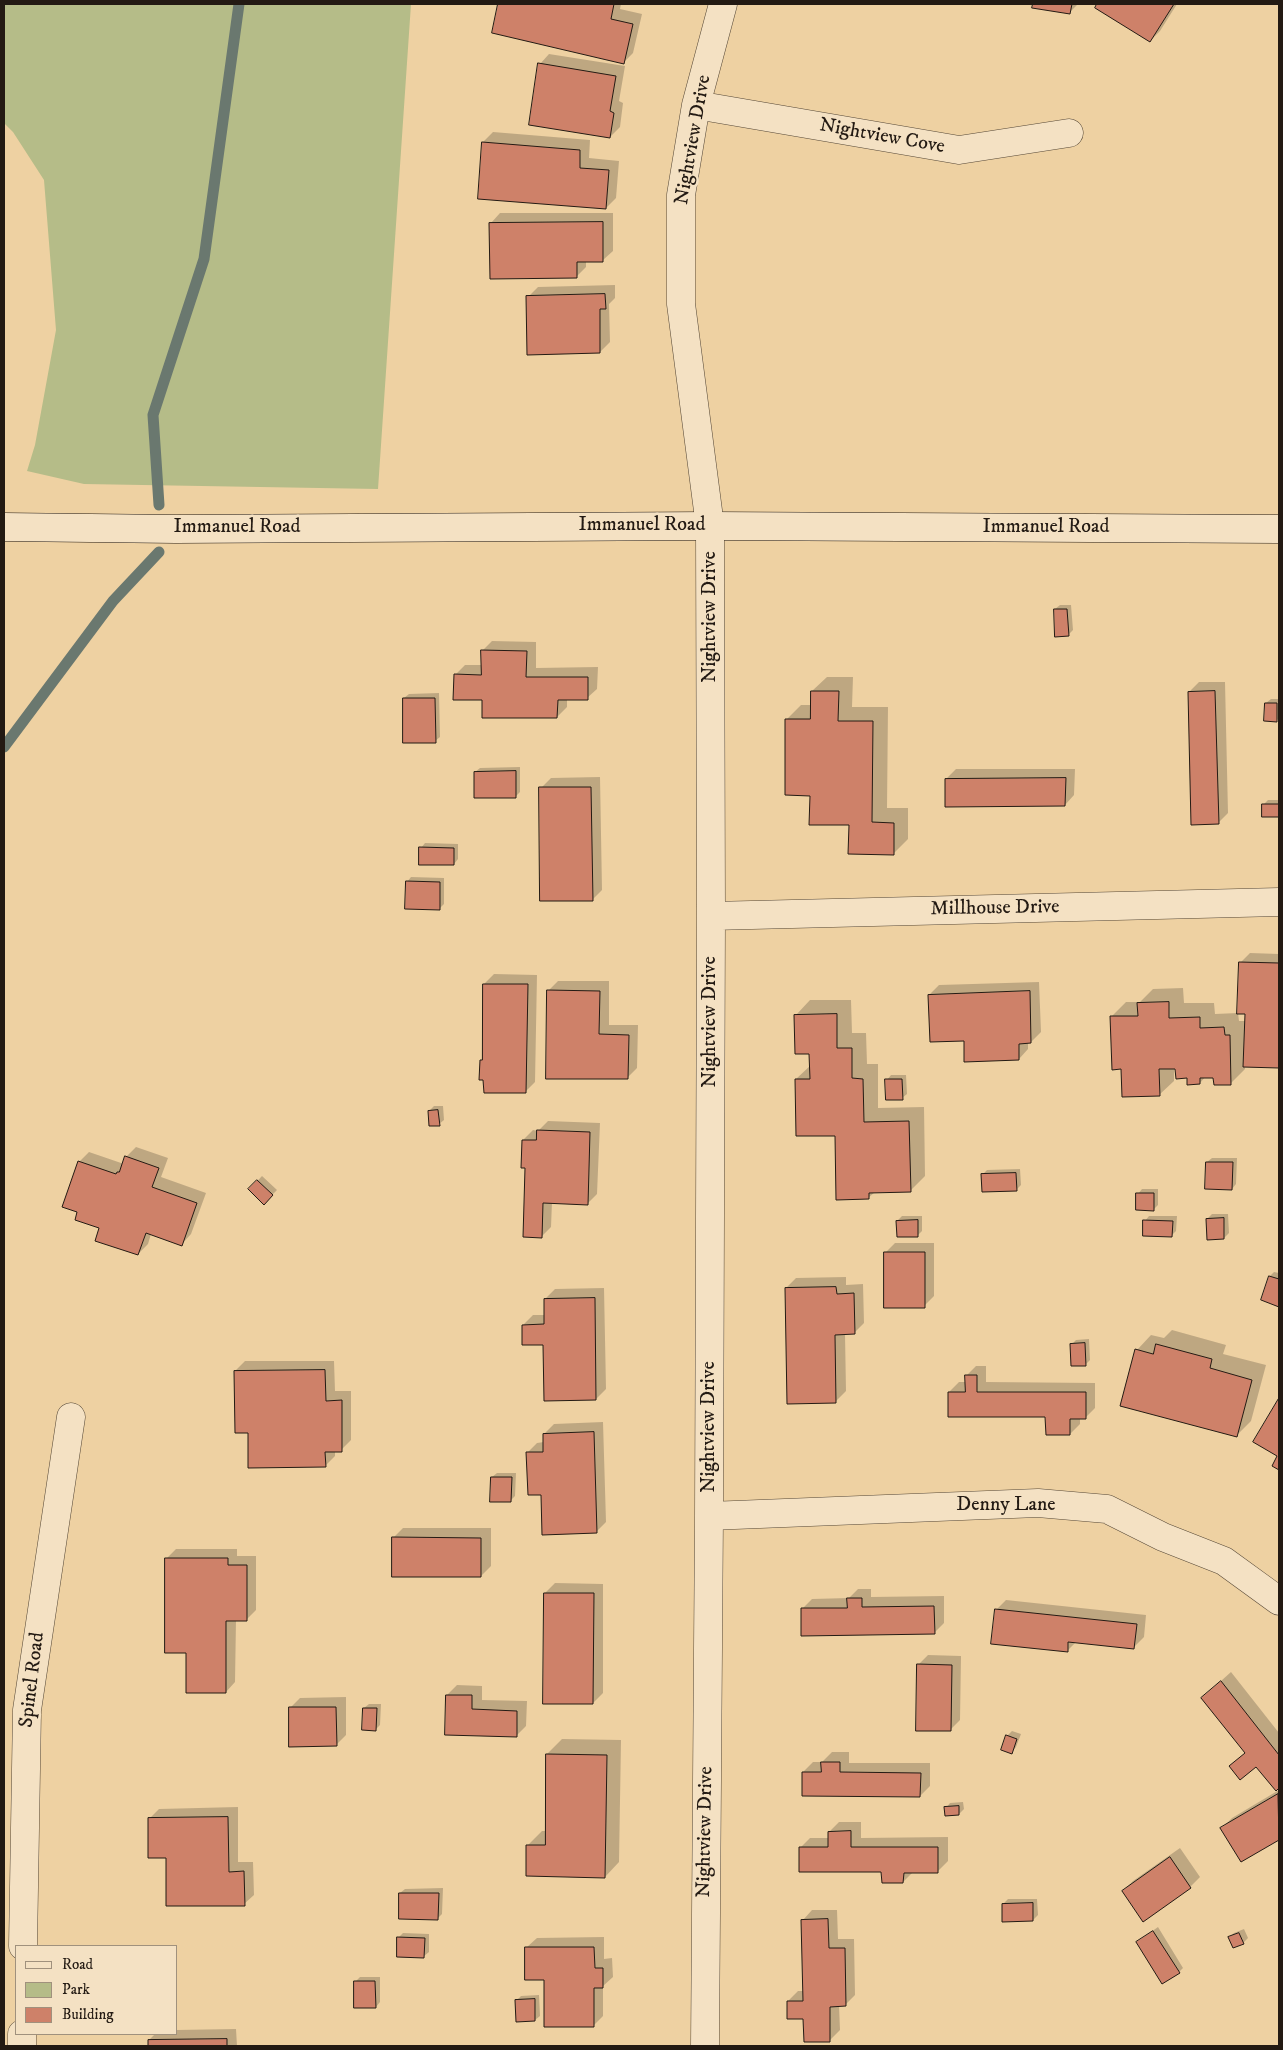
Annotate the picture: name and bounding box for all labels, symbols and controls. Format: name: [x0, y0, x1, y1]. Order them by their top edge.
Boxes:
street label: Nightview Drive: [671, 73, 717, 207]
street label: Nightview Cove: [817, 114, 947, 160]
street label: Immanuel Road: [579, 514, 705, 538]
street label: Immanuel Road: [174, 516, 300, 540]
street label: Immanuel Road: [983, 516, 1109, 540]
street label: Nightview Drive: [699, 551, 723, 683]
street label: Millhouse Drive: [930, 896, 1060, 922]
street label: Nightview Drive: [699, 956, 723, 1088]
street label: Nightview Drive: [698, 1361, 722, 1493]
street label: Denny Lane: [956, 1494, 1056, 1518]
street label: Spinel Road: [15, 1631, 51, 1729]
street label: Nightview Drive: [693, 1766, 719, 1898]
legend: [15, 1945, 178, 2035]
text: Road: [62, 1955, 93, 1974]
text: Park: [62, 1980, 90, 1999]
text: Building: [62, 2005, 114, 2024]

